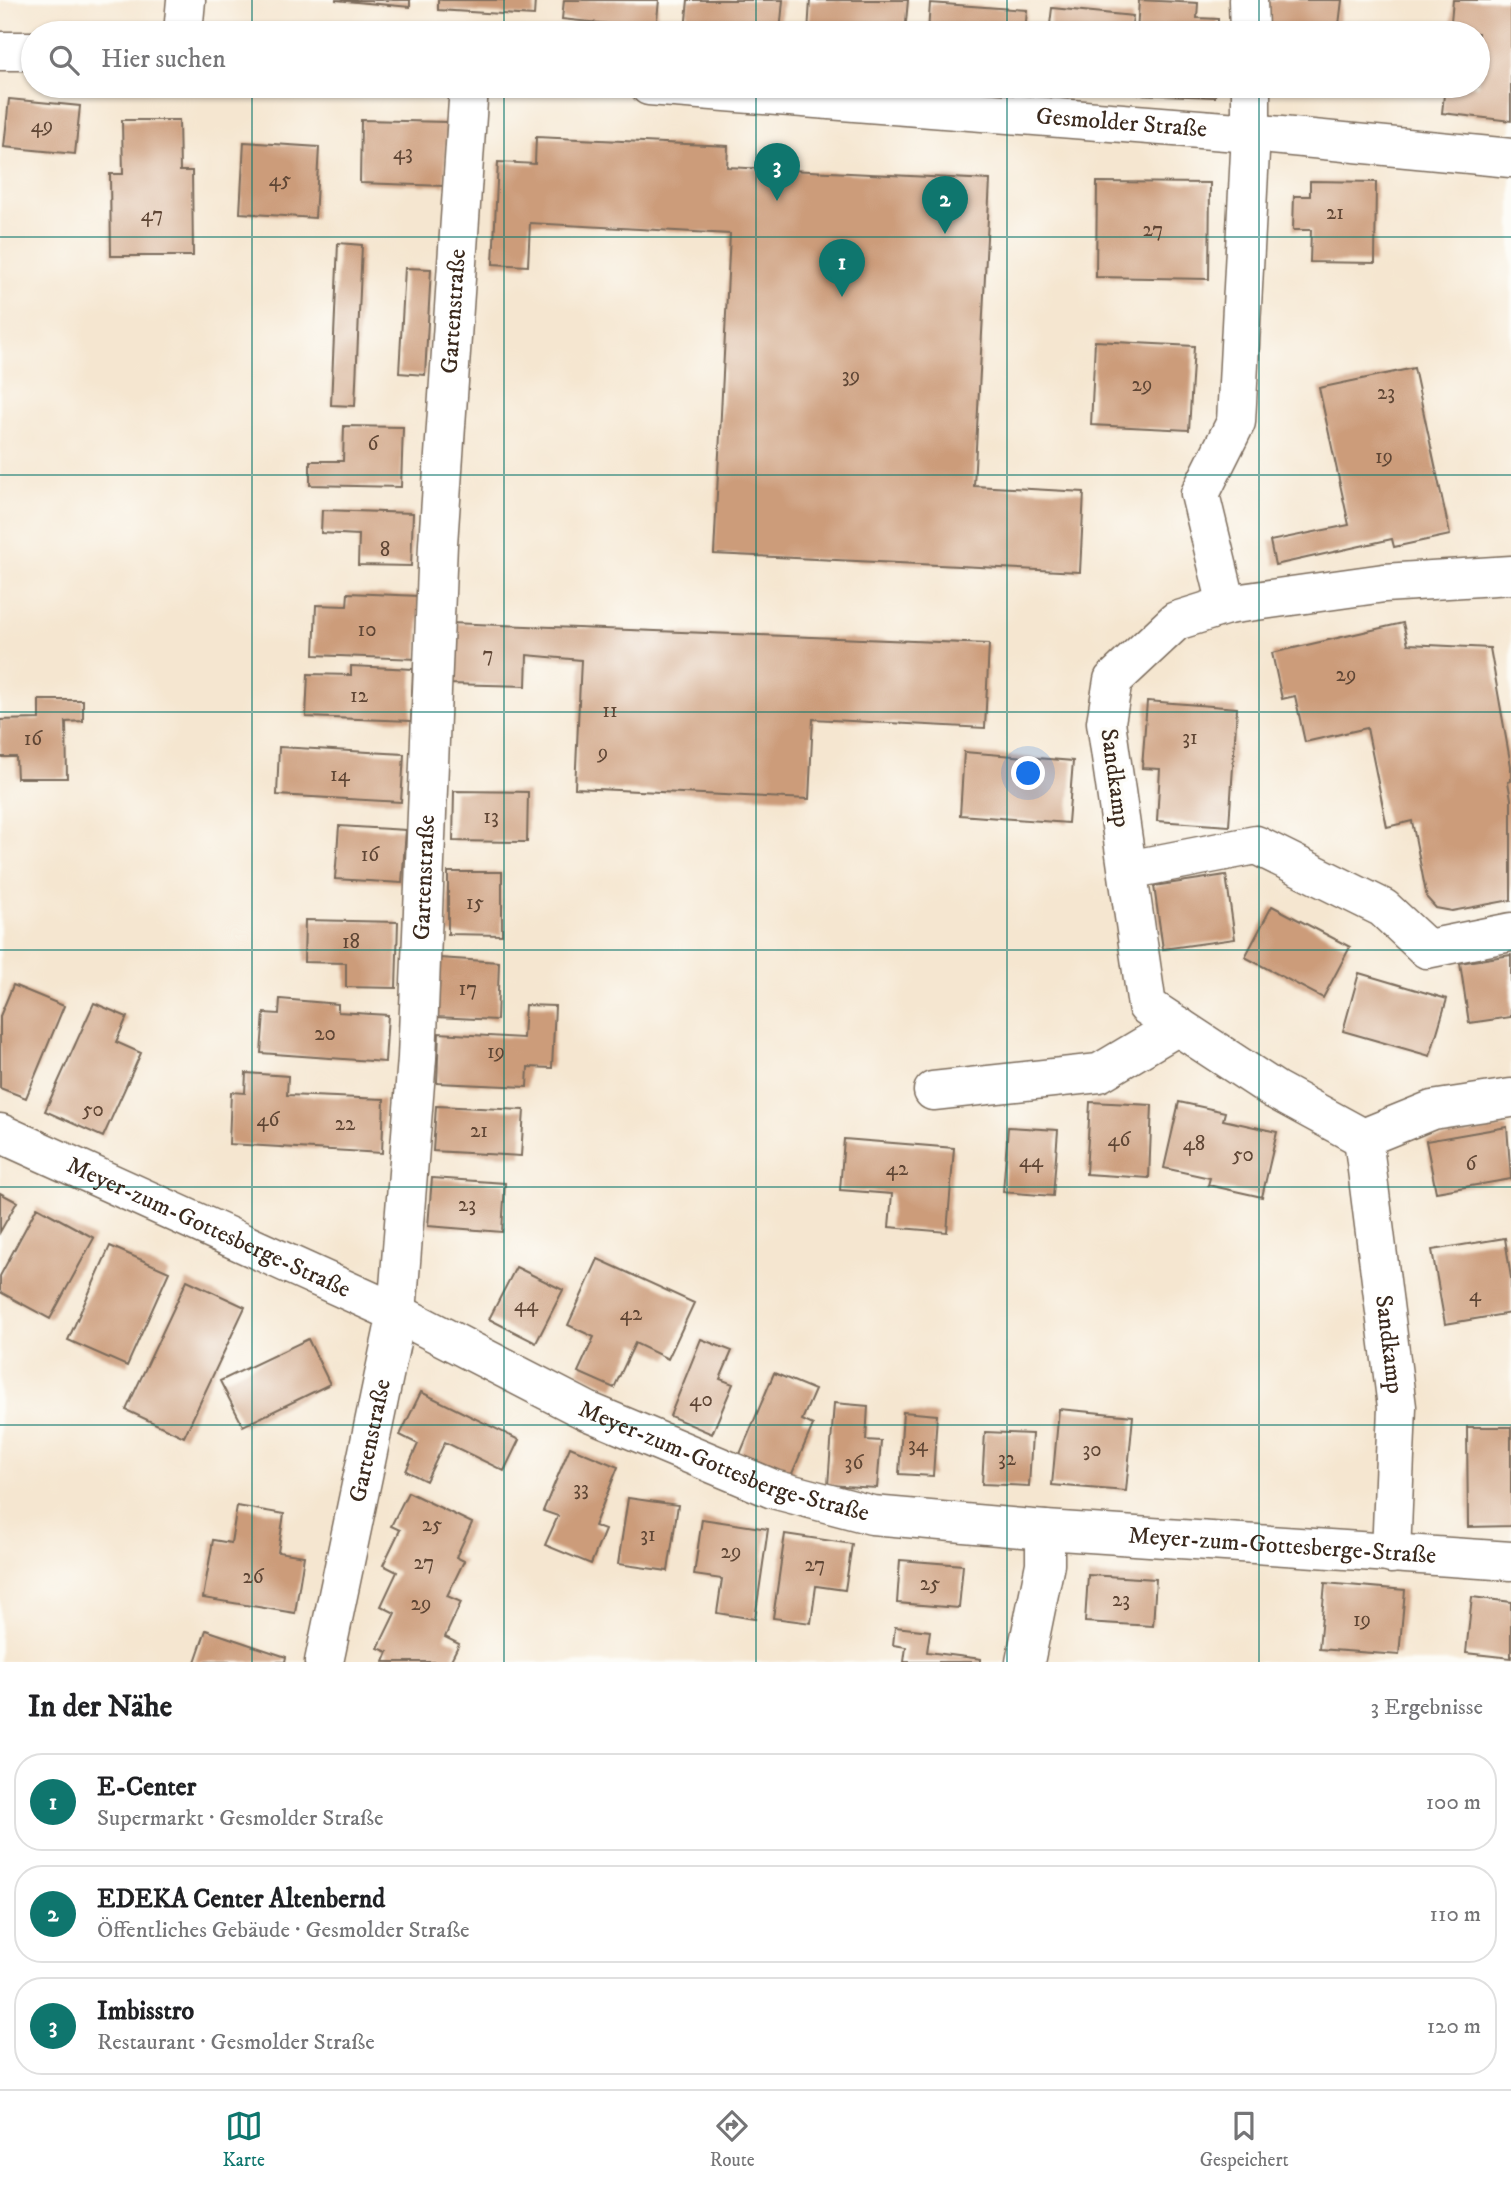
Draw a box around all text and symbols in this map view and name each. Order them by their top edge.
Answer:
search box [21,21,1490,98]
icon: search [45,41,83,79]
text: Hier suchen [101,43,226,76]
street label: Gesmolder Straße [1035,101,1208,145]
house number: 49 [31,113,53,139]
house number: 43 [393,140,413,166]
pin: 3 [754,143,800,201]
house number: 45 [269,167,291,193]
pin: 2 [922,176,968,234]
house number: 21 [1326,200,1344,226]
house number: 47 [141,202,163,228]
house number: 27 [1143,217,1163,243]
pin: 1 [819,239,865,297]
street label: Gartenstraße [435,248,473,375]
house number: 39 [842,363,860,389]
house number: 29 [1132,372,1152,398]
house number: 23 [1377,380,1395,406]
house number: 6 [368,431,380,457]
house number: 19 [1375,444,1393,470]
house number: 8 [380,537,390,563]
house number: 10 [358,617,376,643]
house number: 7 [482,642,494,668]
house number: 29 [1336,662,1356,688]
house number: 12 [350,683,369,709]
house number: 11 [602,698,618,724]
house number: 31 [1182,725,1198,751]
house number: 16 [24,726,43,752]
street label: Sandkamp [1093,727,1137,829]
house number: 9 [597,740,608,766]
your location [1011,756,1045,790]
house number: 14 [330,762,351,788]
house number: 13 [483,804,499,830]
street label: Gartenstraße [407,814,442,941]
house number: 16 [361,842,380,868]
house number: 15 [466,890,484,916]
house number: 18 [342,929,360,955]
house number: 17 [459,976,477,1002]
house number: 20 [314,1021,336,1047]
house number: 19 [487,1039,505,1065]
house number: 50 [82,1097,104,1123]
house number: 46 [256,1107,281,1133]
house number: 22 [335,1111,356,1137]
house number: 21 [470,1118,488,1144]
house number: 46 [1107,1127,1132,1153]
house number: 48 [1183,1131,1205,1157]
house number: 50 [1232,1142,1254,1168]
house number: 44 [1019,1148,1044,1174]
street label: Meyer-zum-Gottesberge-Straße [62,1150,355,1305]
house number: 6 [1466,1151,1478,1177]
house number: 42 [886,1156,909,1182]
house number: 23 [458,1192,476,1218]
house number: 4 [1469,1282,1482,1308]
house number: 44 [514,1292,539,1318]
street label: Sandkamp [1368,1293,1410,1396]
house number: 42 [620,1301,643,1327]
street label: Gartenstraße [343,1376,398,1505]
house number: 40 [689,1387,713,1413]
street label: Meyer-zum-Gottesberge-Straße [574,1394,873,1529]
house number: 34 [908,1432,929,1458]
house number: 30 [1082,1437,1102,1463]
house number: 32 [998,1446,1017,1472]
house number: 36 [845,1450,864,1476]
house number: 33 [573,1476,589,1502]
house number: 25 [422,1512,442,1538]
street label: Meyer-zum-Gottesberge-Straße [1127,1521,1437,1571]
house number: 31 [640,1522,656,1548]
house number: 29 [721,1539,741,1565]
house number: 27 [414,1550,434,1576]
house number: 27 [805,1552,825,1578]
house number: 26 [242,1564,265,1590]
house number: 25 [920,1571,940,1597]
house number: 23 [1112,1587,1130,1613]
house number: 29 [411,1591,431,1617]
house number: 19 [1353,1607,1371,1633]
text: In der Nähe [28,1689,172,1726]
text: 3 Ergebnisse [1370,1693,1483,1722]
text: E-Center [97,1771,196,1804]
text: 1 [49,1788,57,1817]
text: 100 m [1426,1788,1481,1817]
text: Supermarkt · Gesmolder Straße [97,1804,384,1833]
text: EDEKA Center Altenbernd [97,1883,385,1916]
text: 2 [47,1900,59,1929]
text: 110 m [1430,1900,1481,1929]
text: Öffentliches Gebäude · Gesmolder Straße [97,1916,470,1945]
text: Imbisstro [97,1995,194,2028]
text: 3 [49,2012,57,2041]
text: 120 m [1427,2012,1481,2041]
text: Restaurant · Gesmolder Straße [97,2028,375,2057]
tab: Karte [222,2107,265,2172]
tab: Route [710,2107,755,2172]
tab: Gespeichert [1200,2107,1289,2172]

